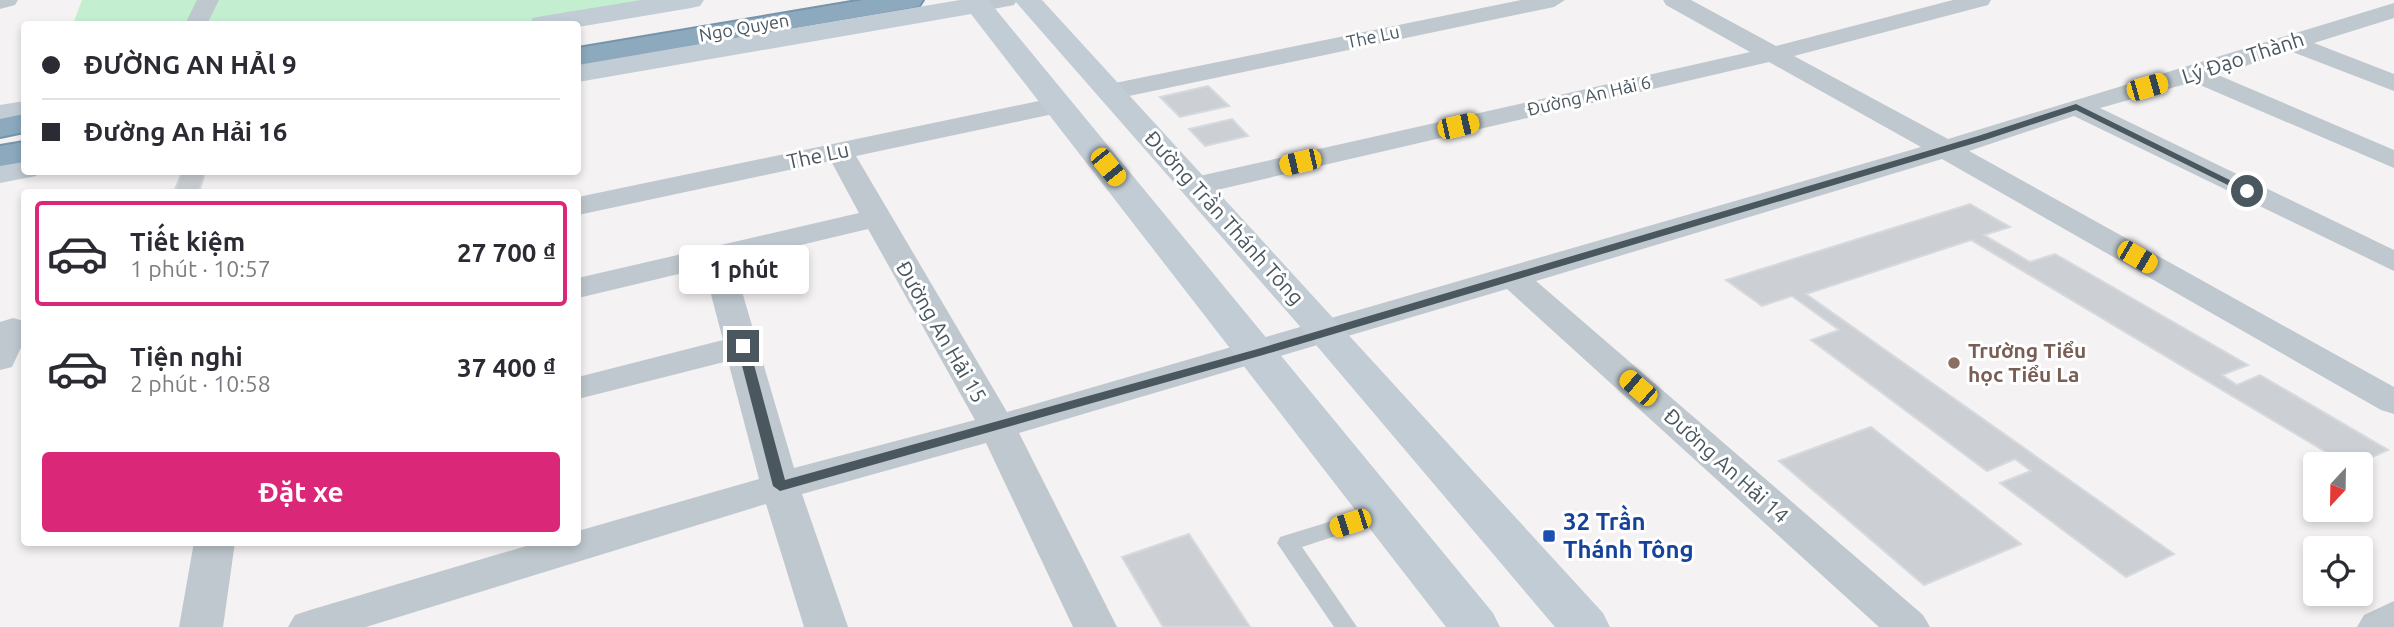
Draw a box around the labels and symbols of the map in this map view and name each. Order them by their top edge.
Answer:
street label: Ngo Quyen [697,9,791,46]
street label: The Lu [1344,21,1401,51]
street label: Lý Đạo Thành [2179,26,2307,88]
street label: Đường An Hải 6 [1525,71,1653,119]
car [2124,71,2171,103]
car [1436,111,1481,141]
street label: Đường Trần Thánh Tông [1140,124,1311,309]
street label: The Lu [785,137,851,173]
car [1087,144,1130,190]
car [1278,147,1323,177]
route start [2231,175,2263,207]
car [2114,237,2161,277]
callout: 1 phút [678,244,808,294]
street label: Đường An Hải 15 [892,257,992,406]
route end [727,330,759,362]
place label: Trường Tiểu học Tiểu La [1968,338,2086,386]
marker: Trường Tiểu học Tiểu La [1946,355,1962,371]
car [1616,366,1661,410]
street label: Đường An Hải 14 [1660,403,1794,527]
north arrow [2303,452,2373,522]
place label: 32 Trần Thánh Tông [1563,504,1694,563]
car [1327,507,1374,539]
marker: 32 Trần Thánh Tông [1541,528,1557,544]

